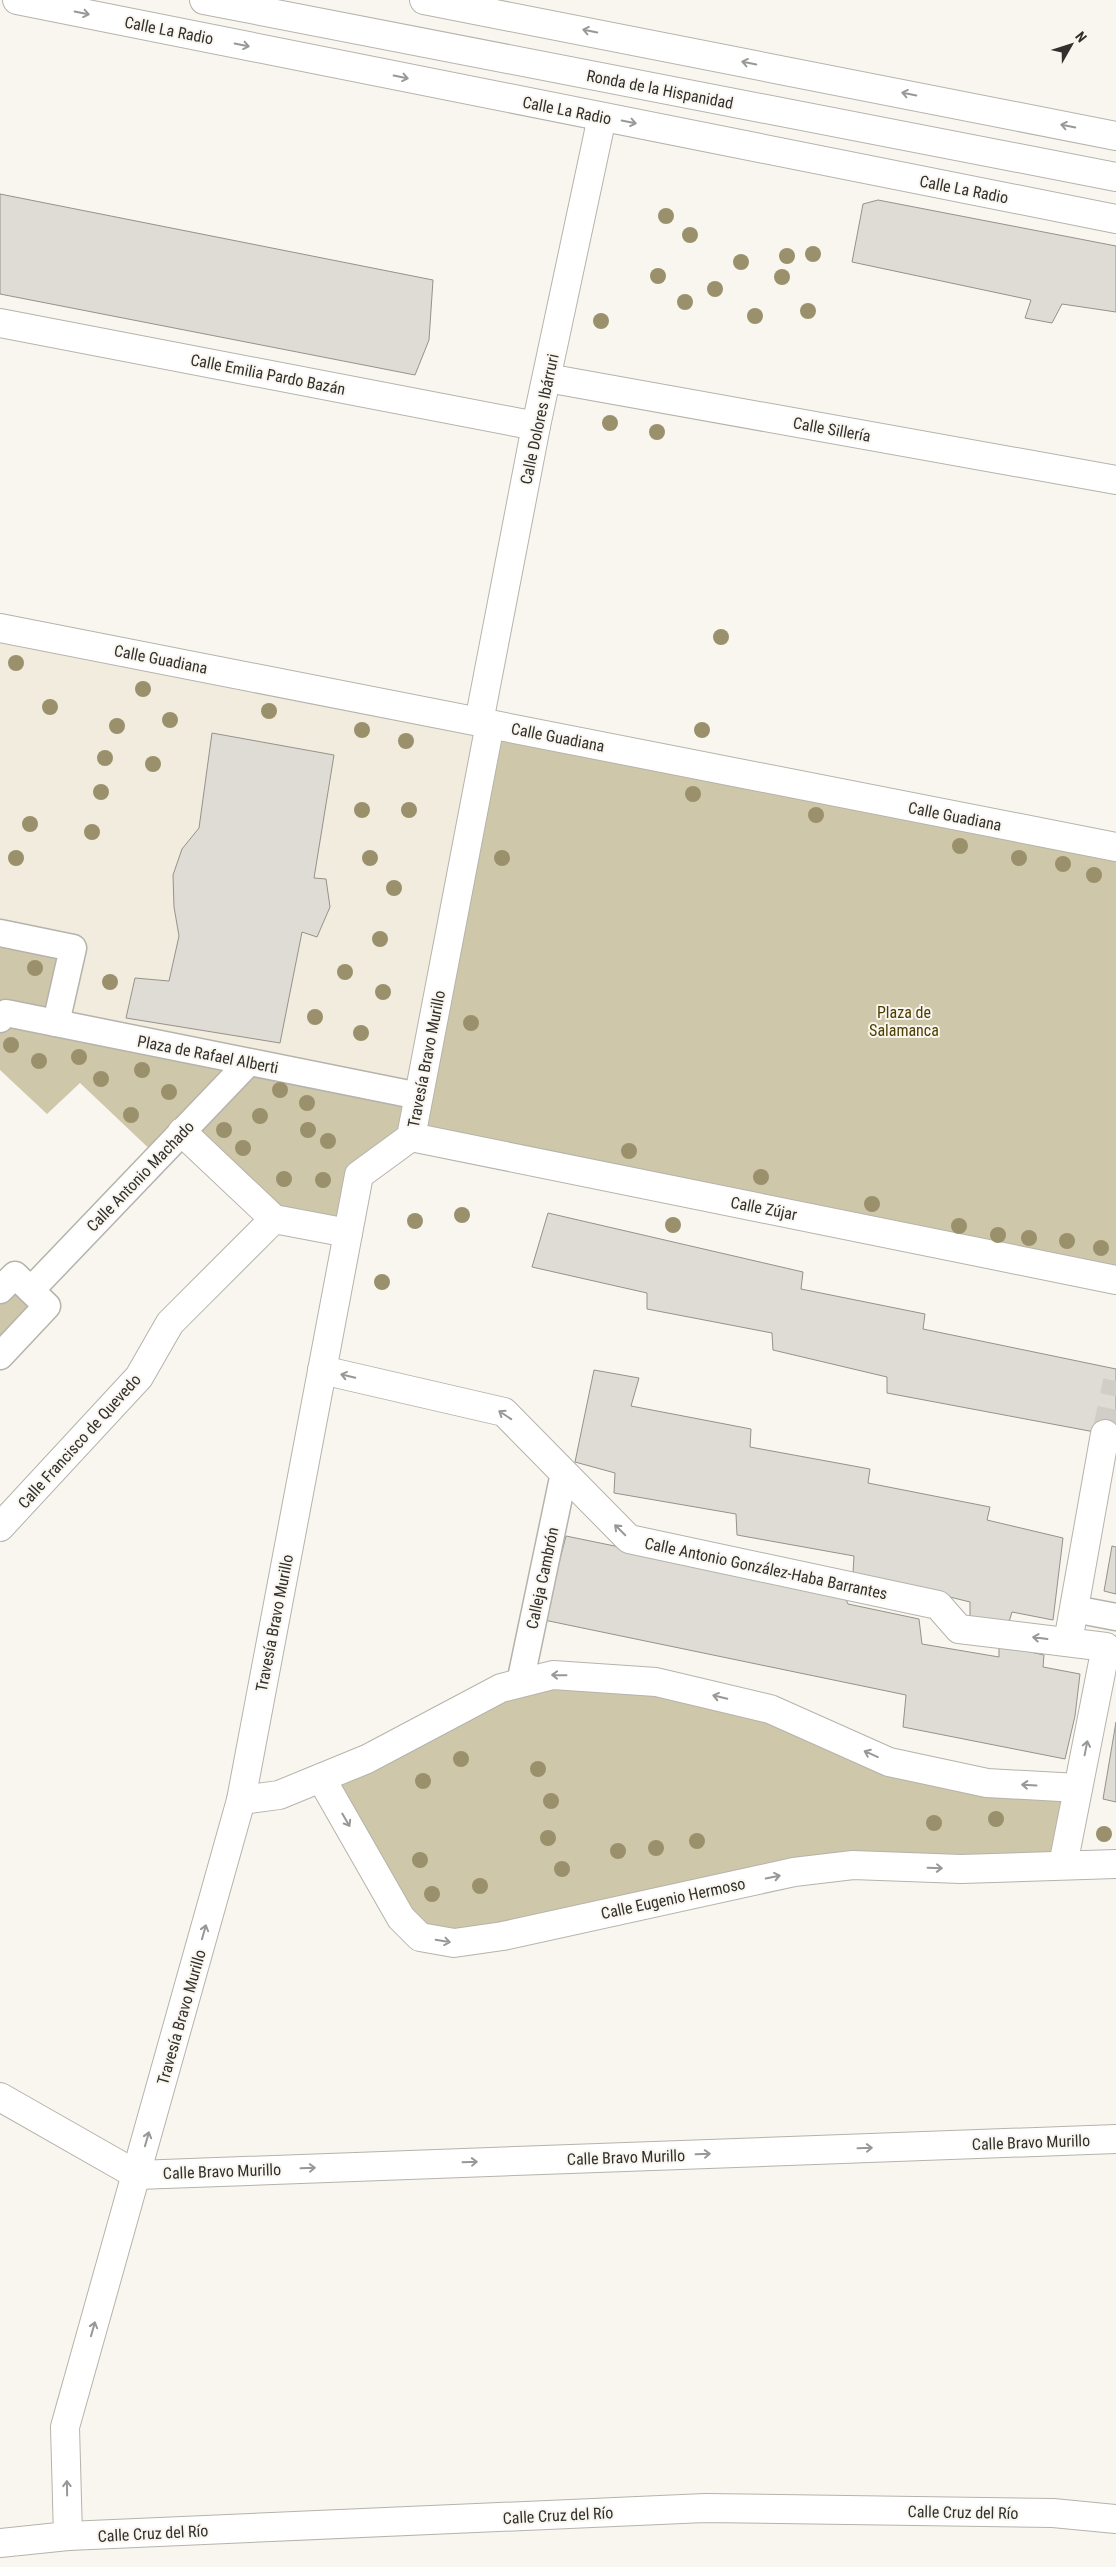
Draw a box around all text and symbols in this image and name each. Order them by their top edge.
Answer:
one-way arrow [74,9,90,18]
street label: Calle La Radio [123,13,215,48]
north arrow [1046,20,1096,70]
one-way arrow [582,26,598,35]
text: N [1072,28,1090,45]
one-way arrow [233,41,249,50]
one-way arrow [742,57,758,67]
street label: Ronda de la Hispanidad [585,66,735,113]
one-way arrow [393,72,409,82]
one-way arrow [901,89,917,99]
street label: Calle La Radio [521,93,613,128]
one-way arrow [621,118,637,128]
one-way arrow [1061,121,1077,130]
street label: Calle La Radio [918,172,1010,207]
street label: Calle Emilia Pardo Bazán [189,350,347,399]
street label: Calle Dolores Ibárruri [516,352,563,486]
street label: Calle Sillería [792,413,872,446]
street label: Calle Guadiana [113,641,209,678]
street label: Calle Guadiana [510,719,606,756]
street label: Calle Guadiana [907,798,1003,835]
street label: Travesía Bravo Murillo [404,989,449,1129]
park label: Plaza de Salamanca [869,1003,939,1040]
street label: Plaza de Rafael Alberti [136,1031,280,1077]
street label: Calle Antonio Machado [83,1117,198,1236]
street label: Calle Zújar [729,1193,799,1224]
street label: Calle Francisco de Quevedo [14,1370,145,1512]
one-way arrow [341,1371,357,1380]
one-way arrow [498,1410,512,1421]
one-way arrow [614,1523,626,1536]
street label: Calleja Cambrón [522,1525,563,1631]
street label: Calle Antonio González-Haba Barrantes [643,1533,889,1604]
street label: Travesía Bravo Murillo [252,1553,297,1693]
one-way arrow [1032,1633,1048,1643]
one-way arrow [551,1671,567,1680]
one-way arrow [712,1692,728,1701]
one-way arrow [1082,1741,1091,1757]
one-way arrow [864,1749,879,1759]
one-way arrow [1022,1781,1038,1790]
one-way arrow [341,1812,351,1827]
one-way arrow [926,1863,942,1873]
one-way arrow [765,1871,781,1881]
street label: Calle Eugenio Hermoso [599,1874,747,1923]
one-way arrow [200,1924,209,1940]
one-way arrow [434,1937,450,1947]
street label: Travesía Bravo Murillo [153,1947,210,2087]
one-way arrow [142,2131,152,2147]
street label: Calle Bravo Murillo [972,2131,1090,2154]
one-way arrow [856,2143,873,2153]
street label: Calle Bravo Murillo [567,2146,685,2169]
one-way arrow [694,2149,710,2159]
one-way arrow [462,2158,478,2167]
street label: Calle Bravo Murillo [163,2160,281,2183]
one-way arrow [300,2164,316,2173]
one-way arrow [89,2321,99,2337]
one-way arrow [62,2480,72,2496]
street label: Calle Cruz del Río [907,2502,1019,2523]
street label: Calle Cruz del Río [502,2503,614,2528]
street label: Calle Cruz del Río [97,2521,209,2546]

